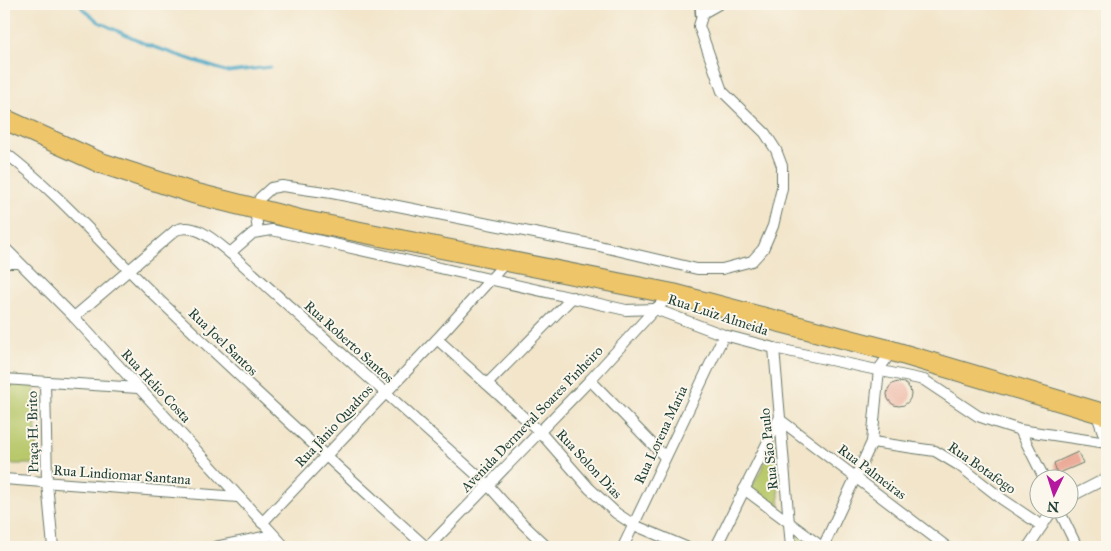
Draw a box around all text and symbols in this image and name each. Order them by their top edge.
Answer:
street label: Rua Luiz Almeida [666,291,771,339]
street label: Rua Roberto Santos [301,297,397,387]
street label: Rua Joel Santos [184,305,261,380]
street label: Avenida Dermeval Soares Pinheiro [457,342,607,496]
street label: Rua Helio Costa [118,346,194,426]
street label: Rua Jânio Quadros [291,381,377,471]
street label: Rua Lorena Maria [631,383,691,487]
street label: Praça H. Brito [24,391,42,473]
street label: Rua São Paulo [756,407,782,491]
street label: Rua Solon Dias [553,426,625,502]
street label: Rua Botafogo [945,438,1019,498]
street label: Rua Palmeiras [834,441,910,503]
street label: Rua Lindiomar Santana [53,462,191,488]
north arrow [1028,468,1078,518]
text: N [1046,498,1060,515]

